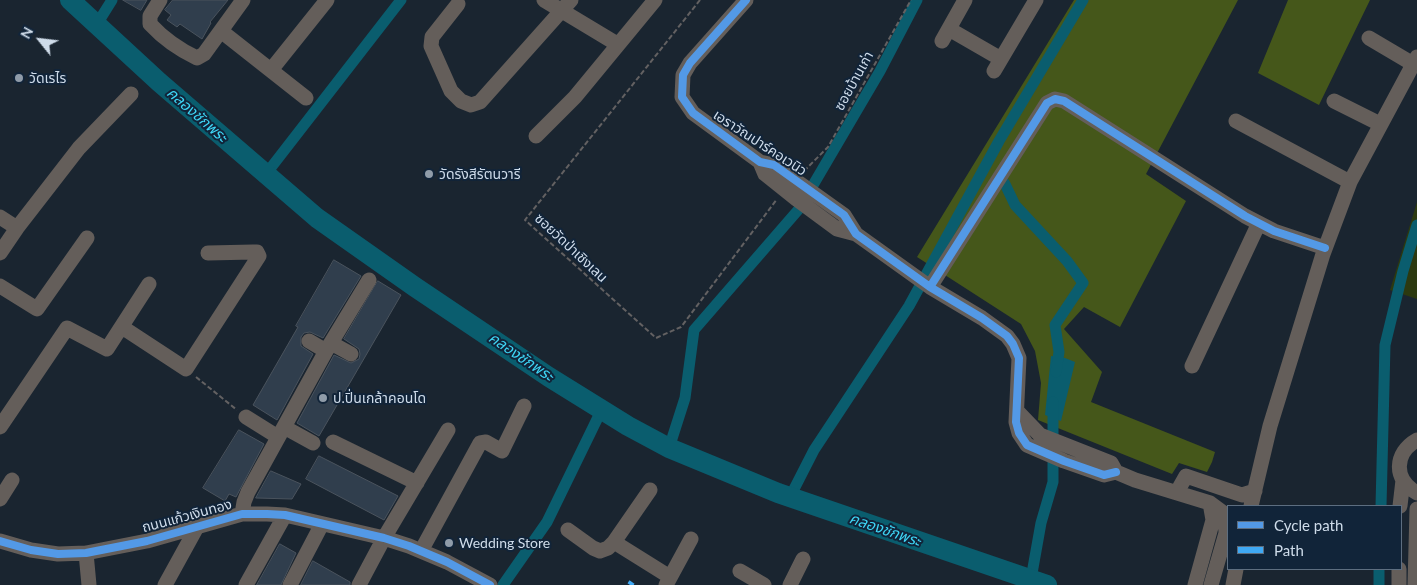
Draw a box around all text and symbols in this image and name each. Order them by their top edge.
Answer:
north arrow [15,15,65,65]
text: N [16,24,36,41]
street label: ซอยบ้านเก่า [831,48,877,114]
place label: วัดเรไร [29,70,66,86]
marker: วัดเรไร [13,72,25,84]
water label: คลองชักพระ [163,84,231,146]
street label: เอราวัณปาร์คอเวนิว [710,107,810,179]
place label: วัดรังสีรัตนวารี [439,166,521,182]
marker: วัดรังสีรัตนวารี [423,168,435,180]
street label: ซอยวัดป่าเชิงเลน [531,210,611,286]
water label: คลองชักพระ [485,329,557,385]
place label: ป.ปิ่นเกล้าคอนโด [333,390,426,406]
marker: ป.ปิ่นเกล้าคอนโด [317,392,329,404]
street label: ถนนแก้วเงินทอง [140,496,234,536]
legend [1227,505,1402,570]
water label: คลองชักพระ [847,509,923,551]
text: Cycle path [1274,516,1343,534]
place label: Wedding Store [459,535,550,551]
marker: Wedding Store [443,537,455,549]
text: Path [1274,541,1304,559]

